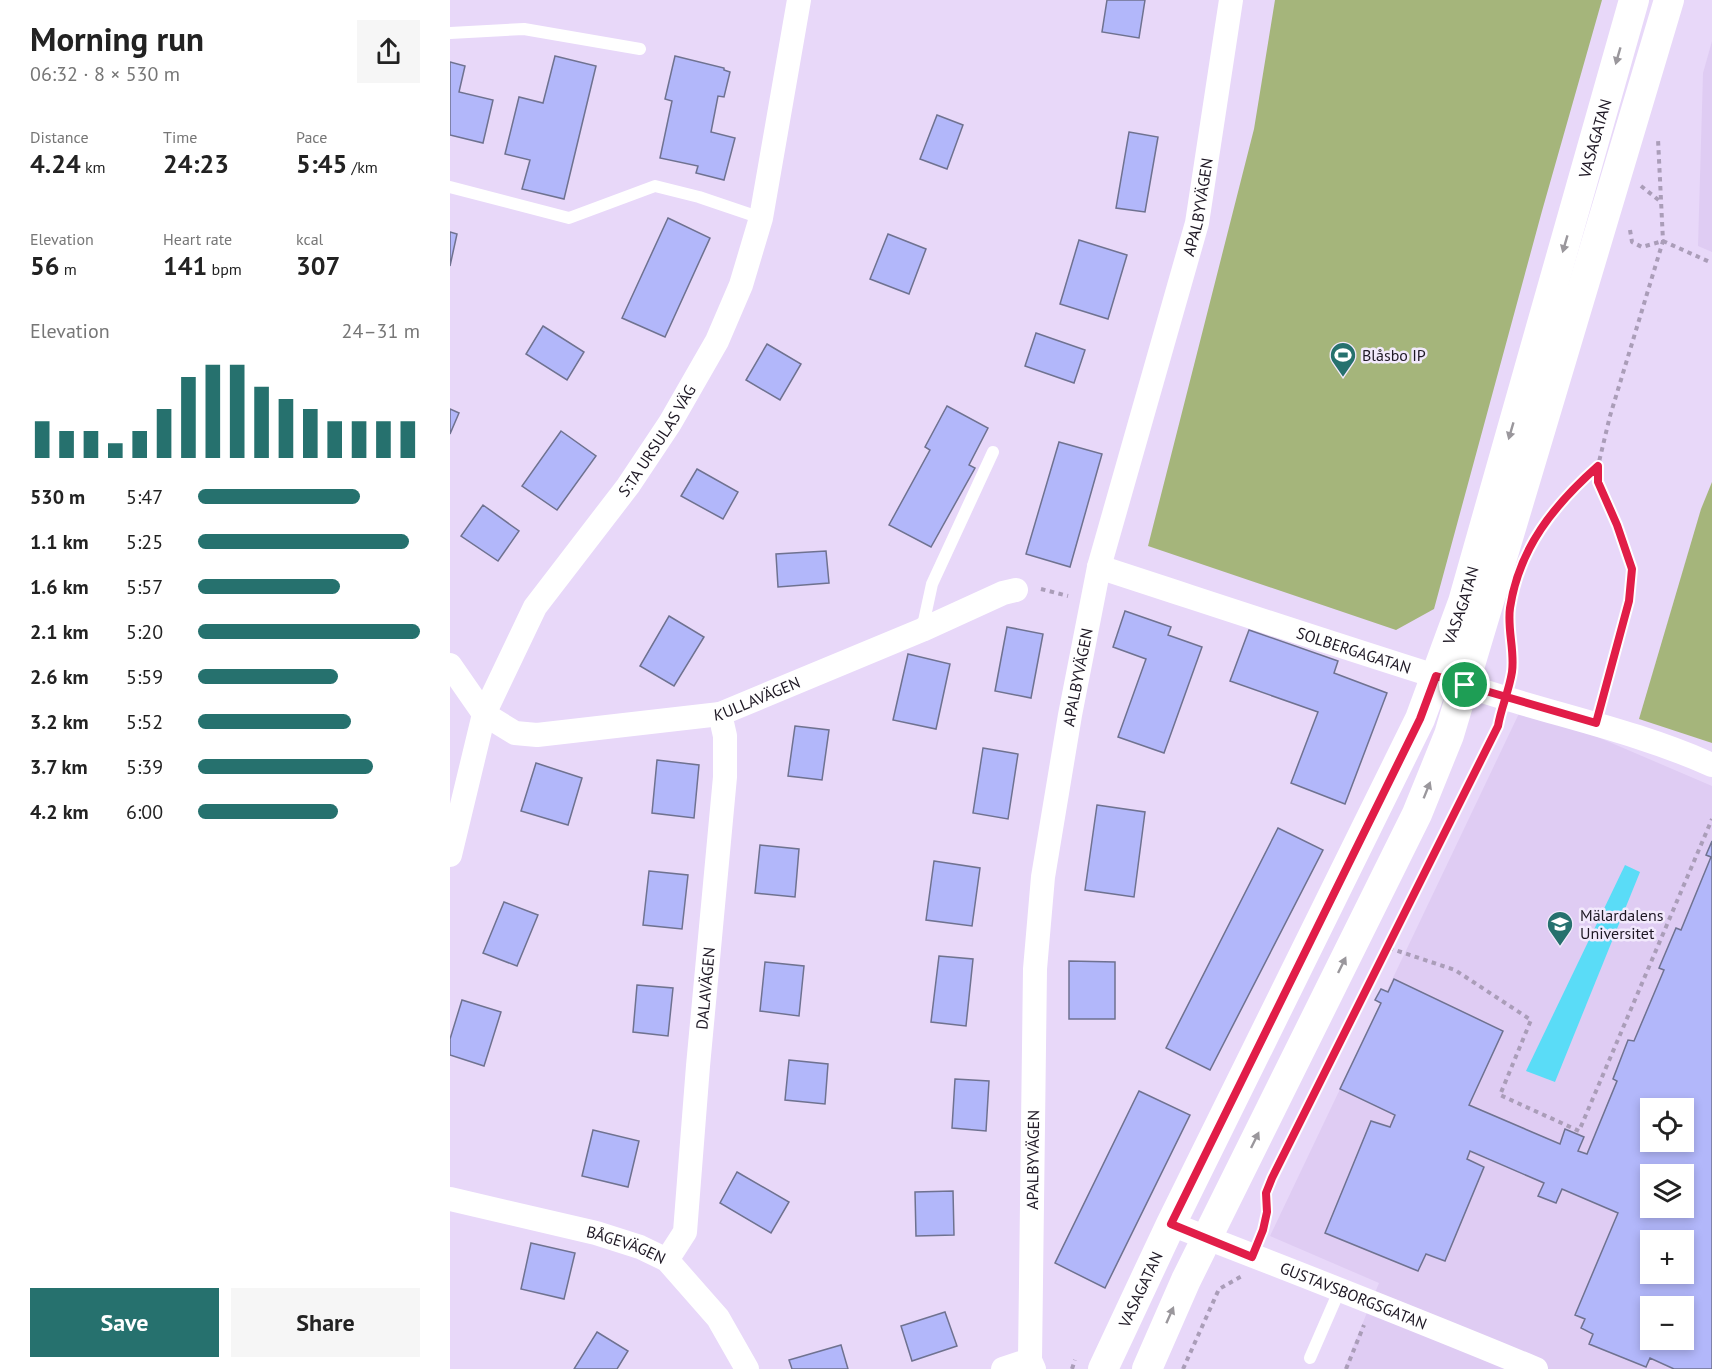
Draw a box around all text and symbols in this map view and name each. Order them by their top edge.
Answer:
text: Morning run [30,17,204,60]
button: share [357,20,420,83]
one-way arrow [1613,47,1622,65]
text: 06:32 · 8 × 530 m [30,61,180,87]
street label: VASAGATAN [1574,96,1615,181]
text: Distance [30,127,89,147]
text: Time [163,127,197,147]
text: Pace [296,127,327,147]
text: 4.24 [30,147,81,180]
text: 24:23 [163,147,229,180]
text: 5:45 [296,147,347,180]
street label: APALBYVÄGEN [1178,156,1217,258]
text: km [81,157,106,177]
text: /km [347,157,378,177]
text: Elevation [30,229,94,249]
text: Heart rate [163,229,232,249]
text: kcal [296,229,323,249]
one-way arrow [1560,235,1569,253]
text: 56 [30,249,59,282]
text: 141 [163,249,207,282]
text: 307 [296,249,340,282]
text: m [59,259,77,279]
text: bpm [207,259,242,279]
text: Elevation [30,318,110,344]
text: 24–31 m [342,318,420,344]
sports icon: Blåsbo IP [1328,340,1358,378]
place label: Blåsbo IP [1362,345,1426,365]
street label: S:TA URSULAS VÄG [614,381,700,501]
one-way arrow [1506,422,1515,440]
text: 530 m [30,484,85,510]
text: 5:47 [126,484,163,510]
text: 1.1 km [30,529,89,555]
text: 5:25 [126,529,163,555]
street label: VASAGATAN [1438,564,1483,648]
text: 1.6 km [30,574,89,600]
text: 5:57 [126,574,163,600]
text: 2.1 km [30,619,89,645]
text: 5:20 [126,619,163,645]
street label: SOLBERGAGATAN [1294,622,1414,678]
street label: APALBYVÄGEN [1058,626,1097,728]
pin [1439,659,1490,710]
text: 2.6 km [30,664,89,690]
text: 5:59 [126,664,163,690]
icon: arrive [1448,668,1481,701]
street label: KULLAVÄGEN [713,672,803,725]
text: 3.2 km [30,709,89,735]
text: 5:52 [126,709,163,735]
text: 3.7 km [30,754,88,780]
text: 5:39 [126,754,163,780]
one-way arrow [1423,781,1432,799]
text: 4.2 km [30,799,89,825]
text: 6:00 [126,799,163,825]
place label: Mälardalens Universitet [1580,905,1664,943]
school or university icon: Mälardalens Universitet [1545,909,1575,947]
street label: DALAVÄGEN [691,946,719,1030]
one-way arrow [1337,957,1346,974]
map controls [1640,1098,1694,1350]
button: locate [1640,1098,1694,1152]
street label: APALBYVÄGEN [1022,1110,1043,1210]
one-way arrow [1250,1131,1259,1148]
button: layers [1640,1164,1694,1218]
street label: BÅGEVÄGEN [584,1221,669,1268]
button: + [1640,1230,1694,1284]
street label: VASAGATAN [1114,1248,1167,1331]
street label: GUSTAVSBORGSGATAN [1277,1257,1430,1334]
button: Save [30,1288,219,1357]
button: Share [231,1288,420,1357]
button: − [1640,1296,1694,1350]
one-way arrow [1165,1306,1175,1324]

